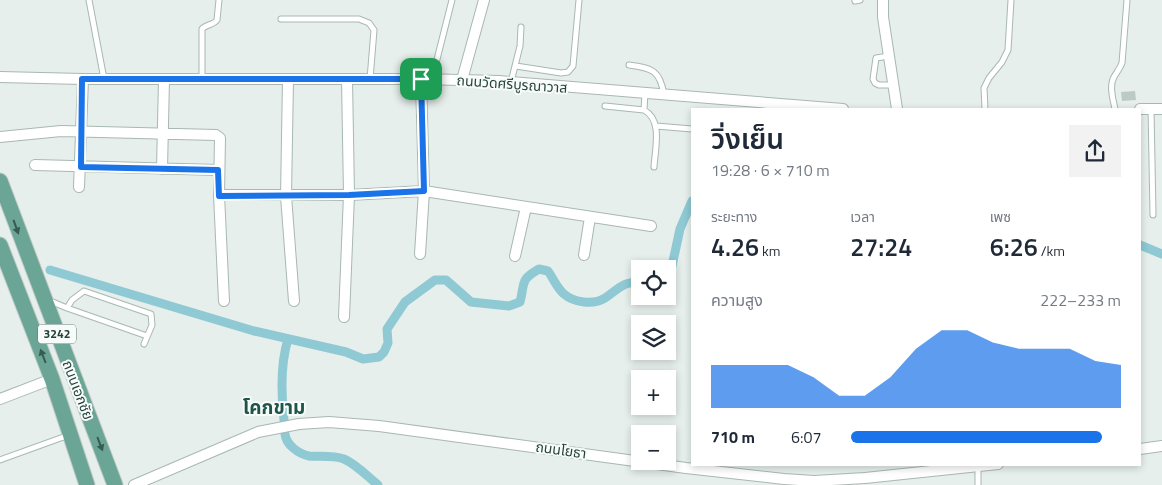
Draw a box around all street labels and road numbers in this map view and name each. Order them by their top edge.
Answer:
street label: ถนนวัดศรีบูรณาวาส [456,69,568,98]
road number: 3242 [38,324,76,344]
street label: ถนนเอกชัย [58,357,99,423]
street label: ถนนโยธา [534,436,588,463]

